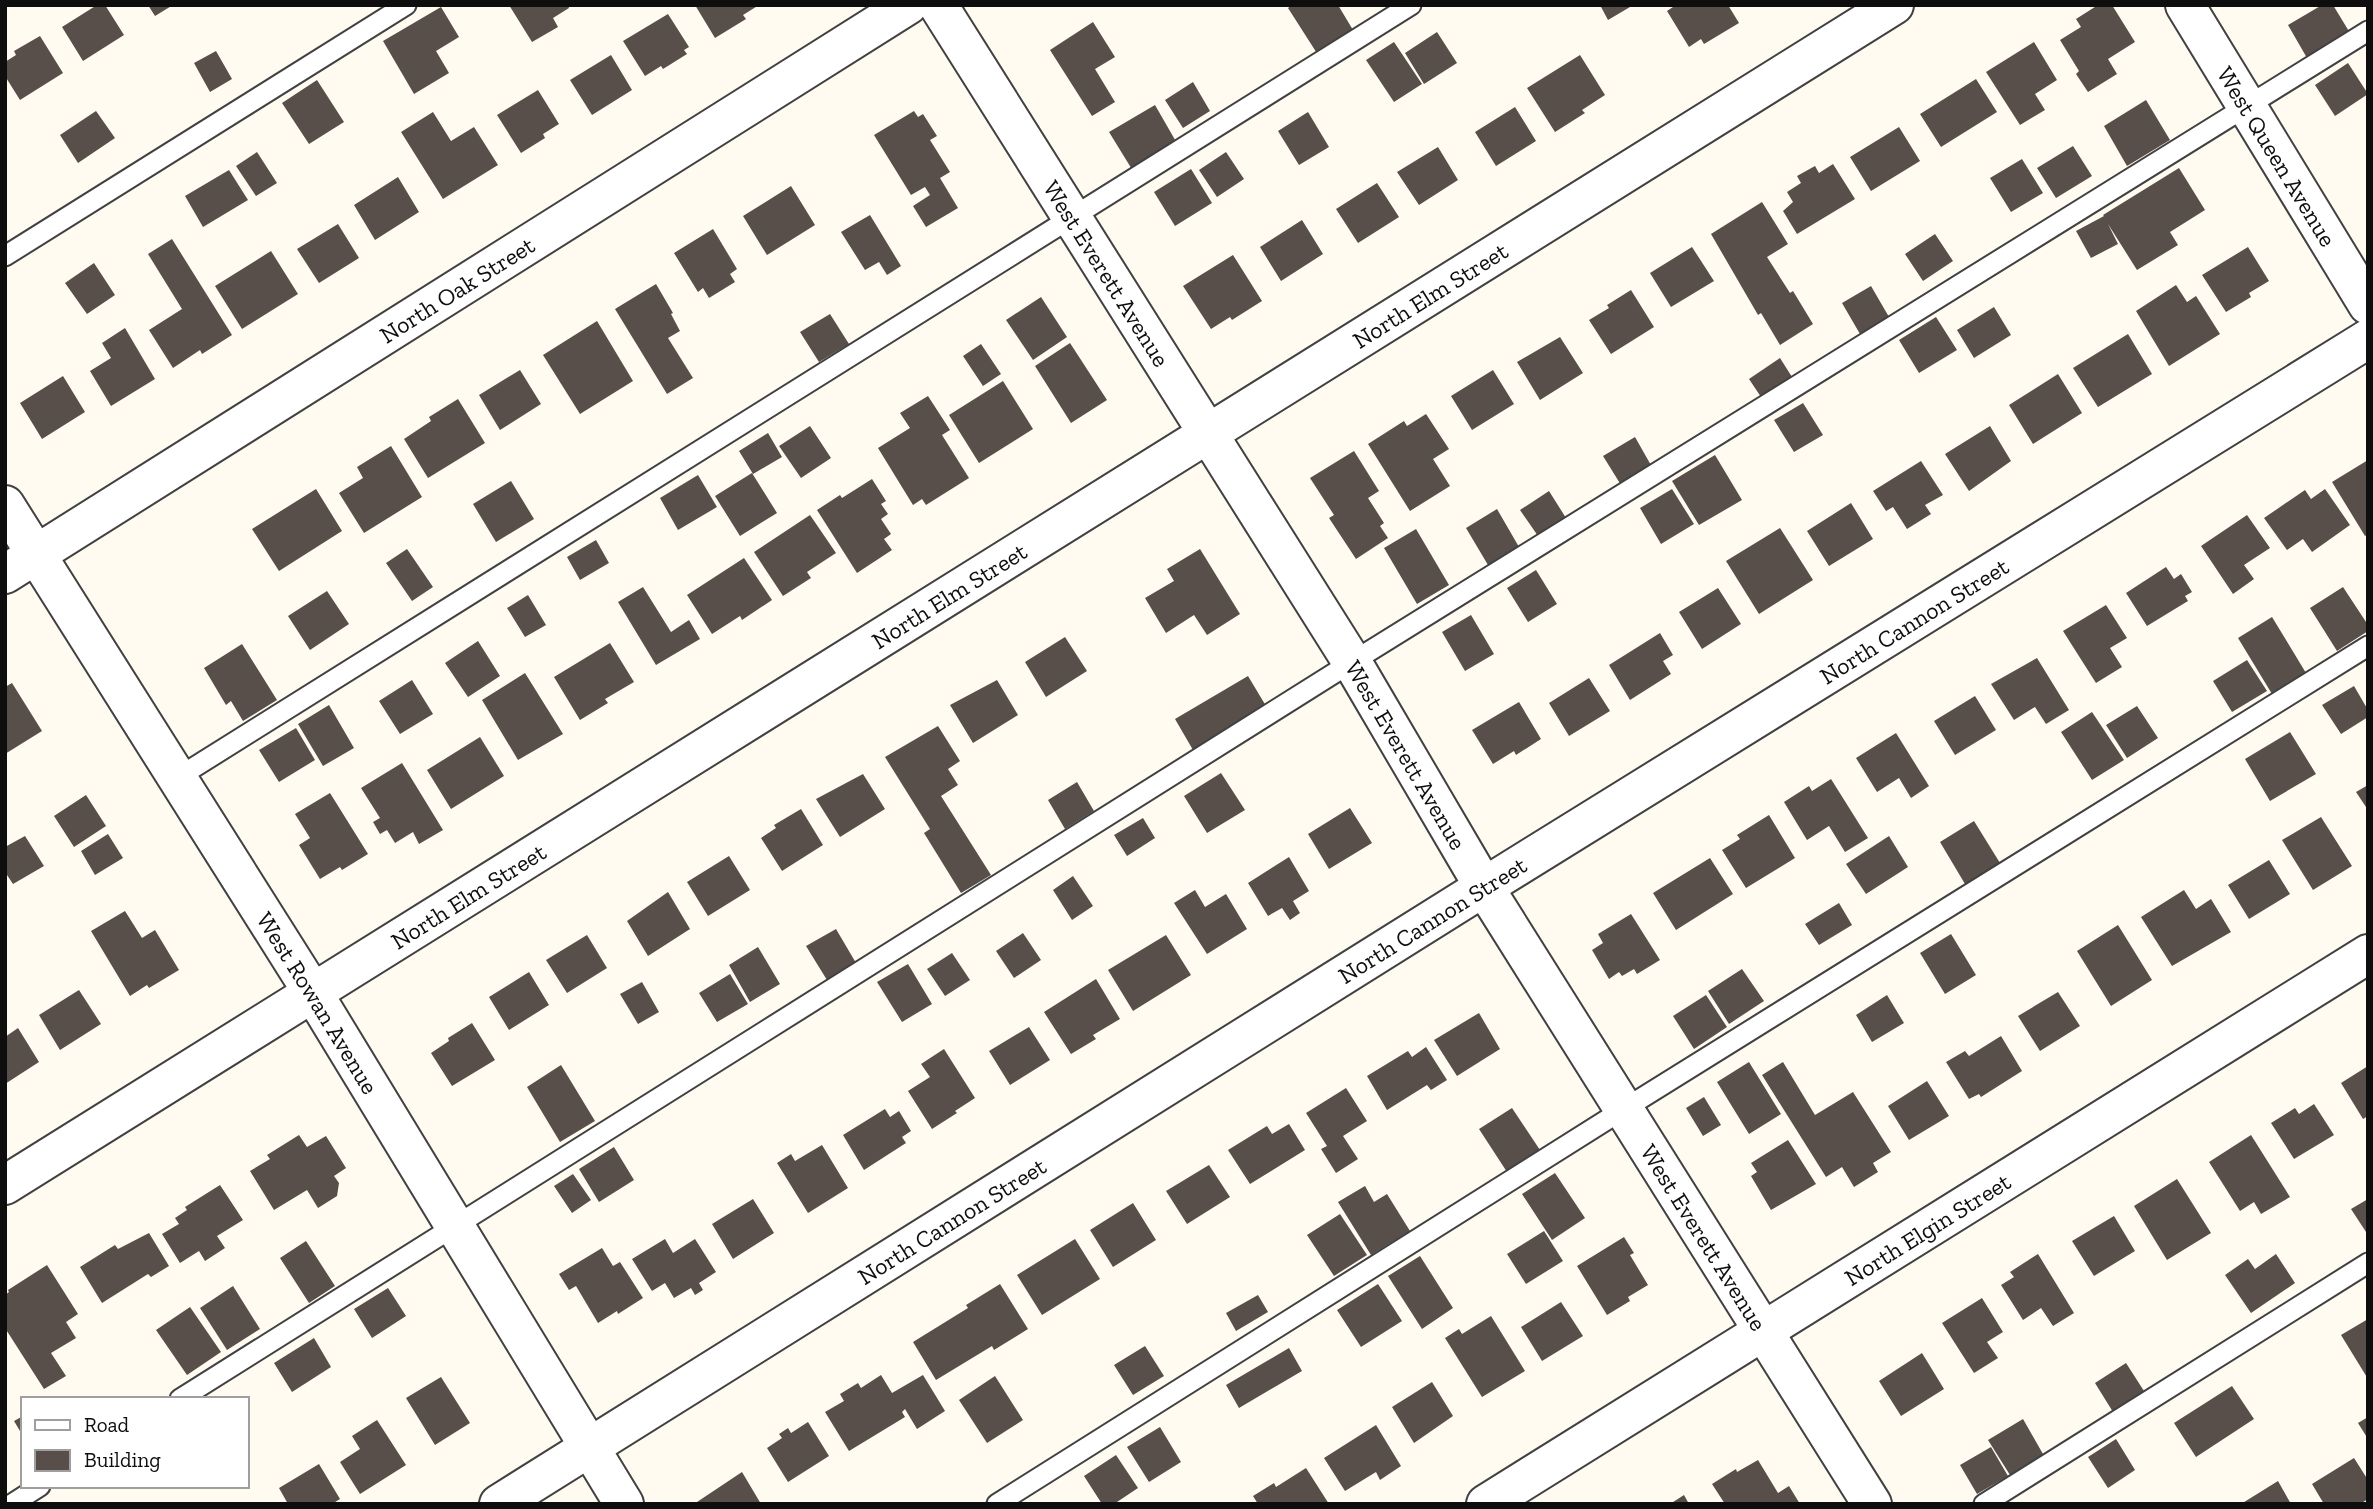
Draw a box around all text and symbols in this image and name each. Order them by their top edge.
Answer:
street label: West Queen Avenue [2211,61,2343,251]
street label: West Everett Avenue [1038,175,1176,372]
street label: North Oak Street [374,230,540,349]
street label: North Elm Street [1347,236,1513,354]
street label: North Elm Street [866,536,1032,655]
street label: North Cannon Street [1814,551,2014,690]
street label: West Everett Avenue [1340,655,1473,855]
street label: North Elm Street [385,836,551,955]
street label: North Cannon Street [1333,850,1532,989]
street label: West Rowan Avenue [251,906,385,1099]
street label: West Everett Avenue [1635,1139,1774,1336]
street label: North Cannon Street [852,1151,1051,1290]
street label: North Elgin Street [1839,1166,2016,1291]
legend [21,1397,248,1488]
text: Road [84,1412,130,1437]
text: Building [84,1447,161,1472]

